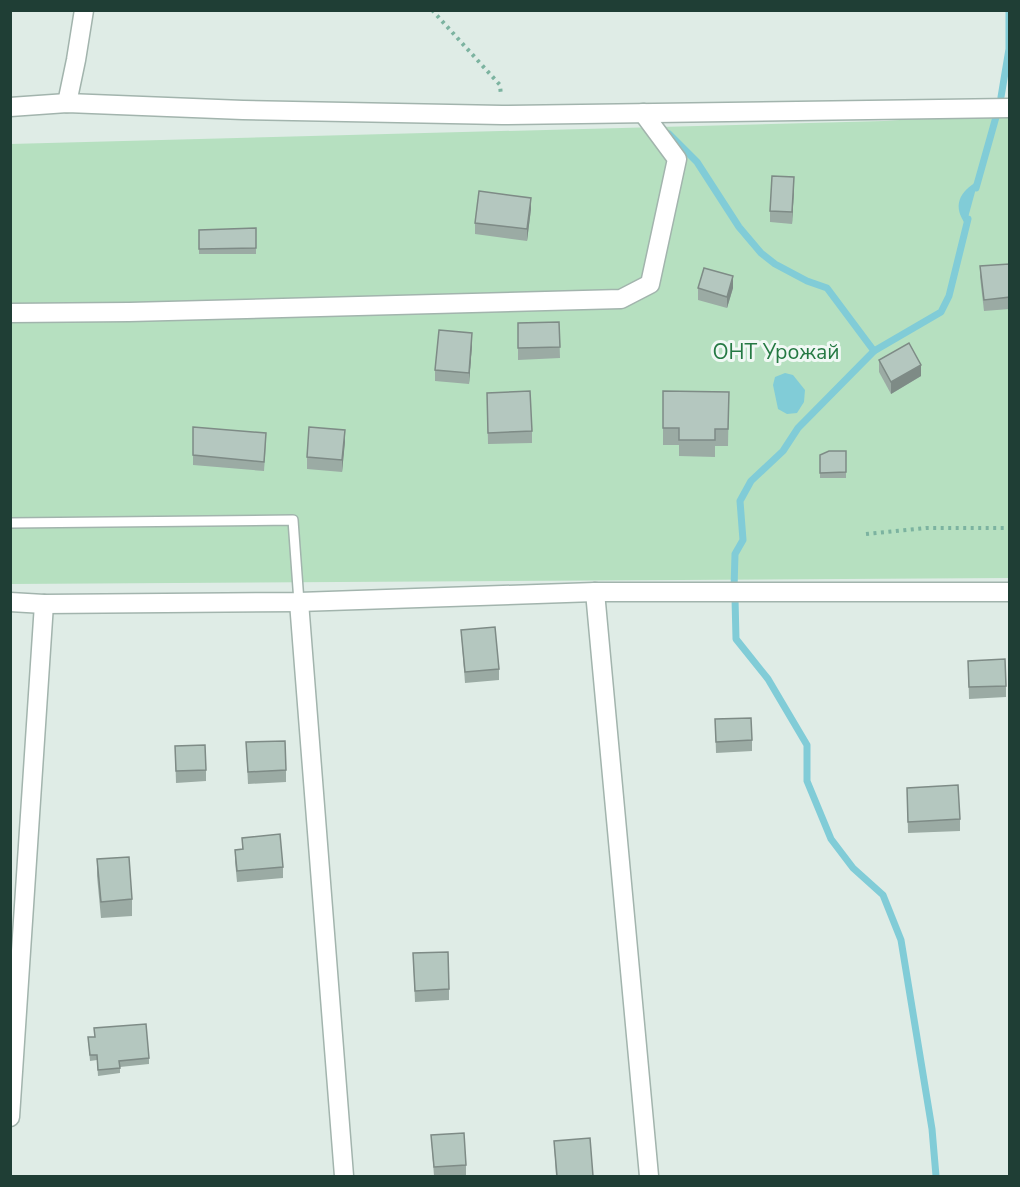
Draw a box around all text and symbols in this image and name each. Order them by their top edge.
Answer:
park label: ОНТ Урожай [713,338,840,366]

